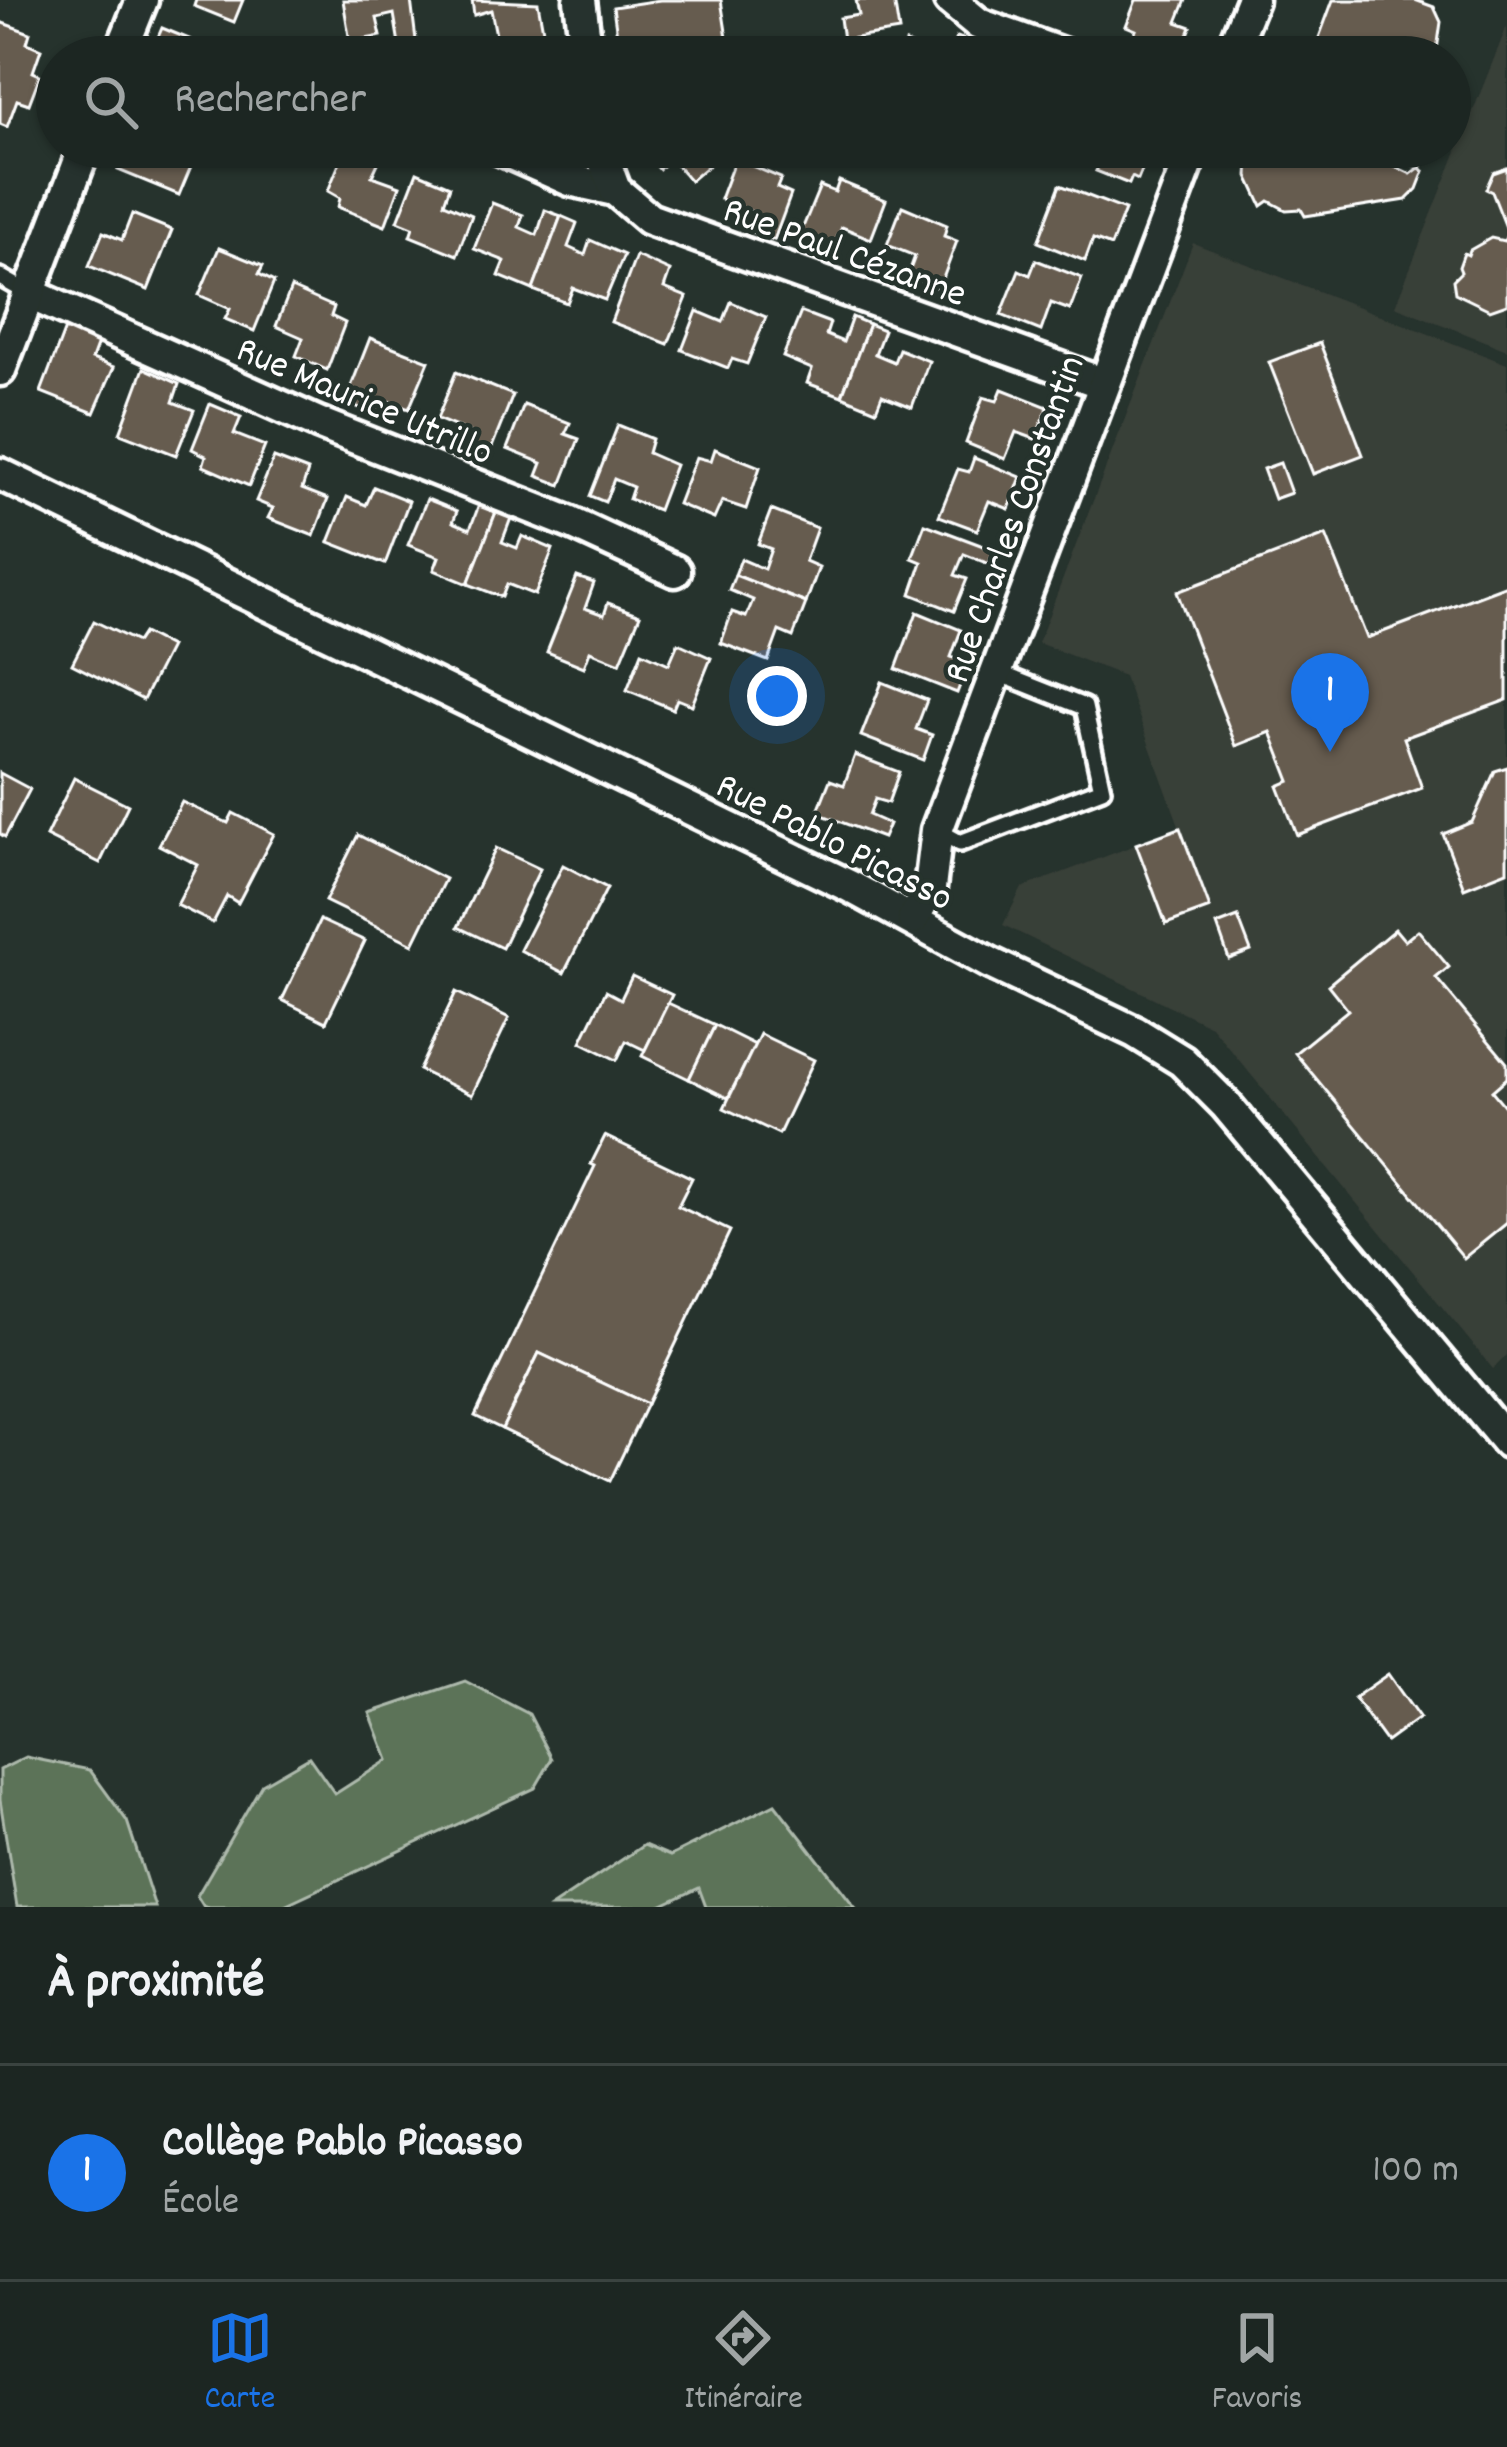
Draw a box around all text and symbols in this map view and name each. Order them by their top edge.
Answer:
search box [36,36,1471,168]
icon: search [78,69,144,135]
text: Rechercher [174,70,366,134]
street label: Rue Paul Cézanne [714,186,973,325]
street label: Rue Maurice Utrillo [227,325,500,483]
street label: Rue Charles Constantin [932,349,1102,692]
pin: 1 [1291,653,1369,752]
your location [747,666,807,726]
street label: Rue Pablo Picasso [705,761,961,928]
text: À proximité [48,1949,265,2021]
text: Collège Pablo Picasso [162,2113,523,2177]
text: 1 [83,2145,91,2200]
text: 100 m [1372,2145,1459,2200]
text: École [162,2177,239,2232]
tab: Carte [205,2305,275,2424]
tab: Itinéraire [684,2305,803,2424]
tab: Favoris [1212,2305,1303,2424]

